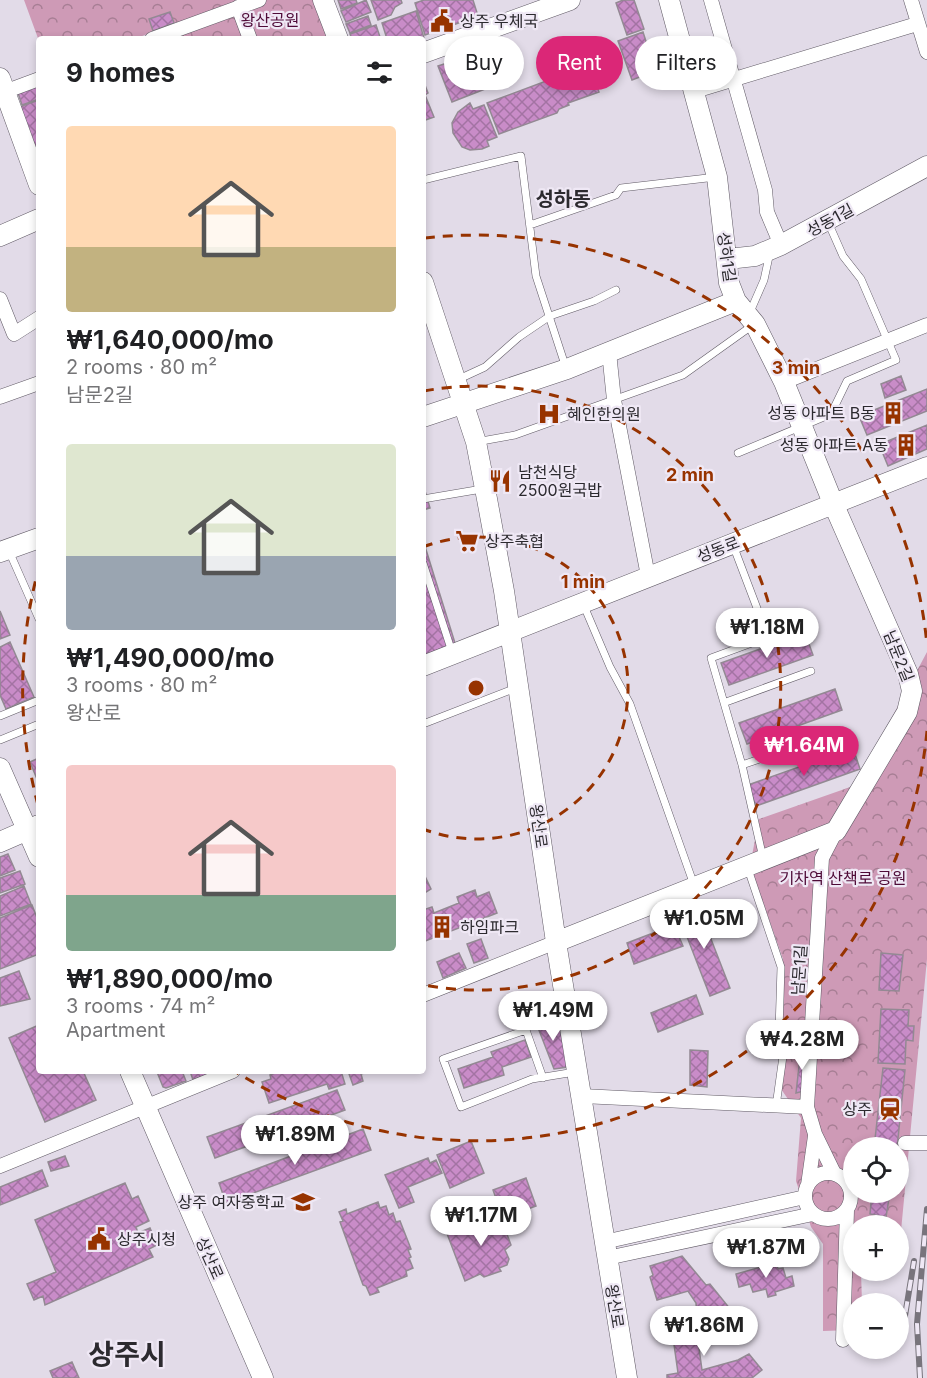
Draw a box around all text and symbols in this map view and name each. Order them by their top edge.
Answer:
public building icon: 상주 우체국 [429,8,455,34]
park label: 왕산공원 [241,10,299,30]
place label: 상주 우체국 [460,11,538,31]
chip: Buy [444,36,524,90]
chip: Rent [536,36,623,90]
chip: Filters [635,36,737,90]
icon: filters [363,56,396,89]
text: 9 homes [66,57,175,88]
icon: home [177,165,285,273]
district label: 성하동 [535,187,591,211]
street label: 성동1길 [803,199,857,241]
street label: 성하1길 [714,231,740,283]
text: ₩1,640,000/mo [66,324,274,355]
text: 2 rooms · 80 m² [66,355,217,379]
text: 3 min [772,357,820,378]
text: 남문2길 [66,383,133,407]
building icon: 성동 아파트 B동 [880,400,906,426]
hospital icon: 혜인한의원 [536,401,562,427]
place label: 성동 아파트 B동 [767,403,875,423]
place label: 혜인한의원 [567,404,641,424]
building icon: 성동 아파트 A동 [893,432,919,458]
place label: 성동 아파트 A동 [780,435,888,455]
place label: 남천식당 2500원국밥 [518,462,602,500]
text: 2 min [666,464,714,485]
restaurant icon: 남천식당 2500원국밥 [487,468,513,494]
icon: home [177,483,285,591]
supermarket icon: 상주축협 [454,528,480,554]
place label: 상주축협 [485,531,544,551]
street label: 성동로 [694,532,742,566]
text: 1 min [561,571,605,592]
pin: ₩1.18M [718,608,816,659]
text: ₩1.18M [730,615,804,639]
street label: 남문2길 [880,627,918,685]
text: ₩1,490,000/mo [66,642,274,673]
text: 3 rooms · 80 m² [66,673,217,697]
centre of rings [466,678,486,698]
text: 왕산로 [66,701,121,725]
pin: ₩1.64M [755,726,853,777]
text: ₩1.64M [764,733,844,757]
street label: 왕산로 [526,803,552,850]
icon: home [177,804,285,912]
park label: 기차역 산책로 공원 [780,868,906,888]
pin: ₩1.05M [655,899,753,950]
text: ₩1.05M [664,906,744,930]
building icon: 하임파크 [429,914,455,940]
place label: 하임파크 [460,917,519,937]
street label: 남문1길 [787,944,811,996]
text: ₩1,890,000/mo [66,963,273,994]
pin: ₩1.49M [504,991,602,1042]
text: 3 rooms · 74 m² [66,994,215,1018]
text: ₩1.49M [512,998,594,1022]
text: Apartment [66,1018,165,1042]
pin: ₩4.28M [753,1020,851,1071]
text: ₩4.28M [760,1027,844,1051]
station icon: 상주 [877,1096,903,1122]
place label: 상주 [843,1099,872,1119]
pin: ₩1.89M [246,1115,344,1166]
text: ₩1.89M [255,1122,335,1146]
map controls [843,1137,909,1359]
button: locate [843,1137,909,1203]
school or university icon: 상주 여자중학교 [290,1189,316,1215]
place label: 상주 여자중학교 [177,1192,285,1212]
pin: ₩1.17M [432,1196,530,1247]
text: ₩1.17M [444,1203,518,1227]
button: + [843,1215,909,1281]
public building icon: 상주시청 [86,1226,112,1252]
pin: ₩1.87M [717,1228,815,1279]
place label: 상주시청 [117,1229,176,1249]
street label: 상산로 [192,1234,228,1282]
text: ₩1.87M [727,1235,805,1259]
street label: 왕산로 [602,1283,628,1330]
button: − [843,1293,909,1359]
pin: ₩1.86M [655,1306,753,1357]
text: ₩1.86M [664,1313,744,1337]
district label: 상주시 [88,1337,166,1371]

